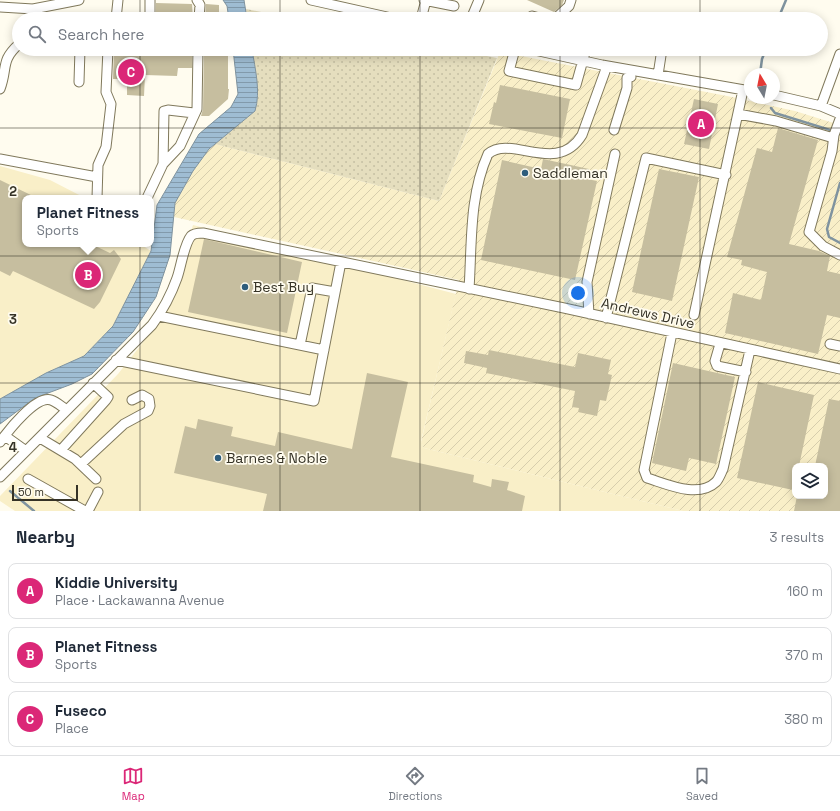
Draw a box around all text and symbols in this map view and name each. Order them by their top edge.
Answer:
search box [12,12,828,56]
icon: search [26,23,48,45]
text: Search here [58,25,144,44]
pin: C [118,57,144,87]
north arrow [744,68,780,104]
pin: A [688,109,714,139]
place label: Saddleman [533,164,608,182]
marker: Saddleman [520,168,530,178]
text: 2 [9,183,17,200]
popup [22,195,154,247]
text: Planet Fitness [37,203,139,222]
text: Sports [37,222,79,239]
pin: B [75,260,101,290]
place label: Best Buy [253,278,314,296]
marker: Best Buy [240,282,250,292]
your location [568,283,588,303]
street label: Andrews Drive [600,294,696,332]
text: 3 [9,311,17,328]
text: 4 [9,439,17,456]
place label: Barnes & Noble [226,449,327,467]
marker: Barnes & Noble [213,453,223,463]
map controls [792,463,828,499]
button: layers [792,463,828,499]
scale bar [12,483,78,502]
text: 50 m [18,485,44,499]
text: Nearby [16,526,75,548]
text: 3 results [770,529,824,546]
text: Kiddie University [55,573,178,592]
text: A [26,583,34,600]
text: 160 m [787,583,823,600]
text: Place · Lackawanna Avenue [55,592,225,609]
text: Planet Fitness [55,637,157,656]
text: B [26,647,34,664]
text: 370 m [785,647,823,664]
text: Sports [55,656,97,673]
text: Fuseco [55,701,107,720]
text: C [26,711,34,728]
text: 380 m [784,711,823,728]
text: Place [55,720,89,737]
tab: Map [122,765,145,803]
tab: Directions [388,765,442,803]
tab: Saved [686,765,718,803]

